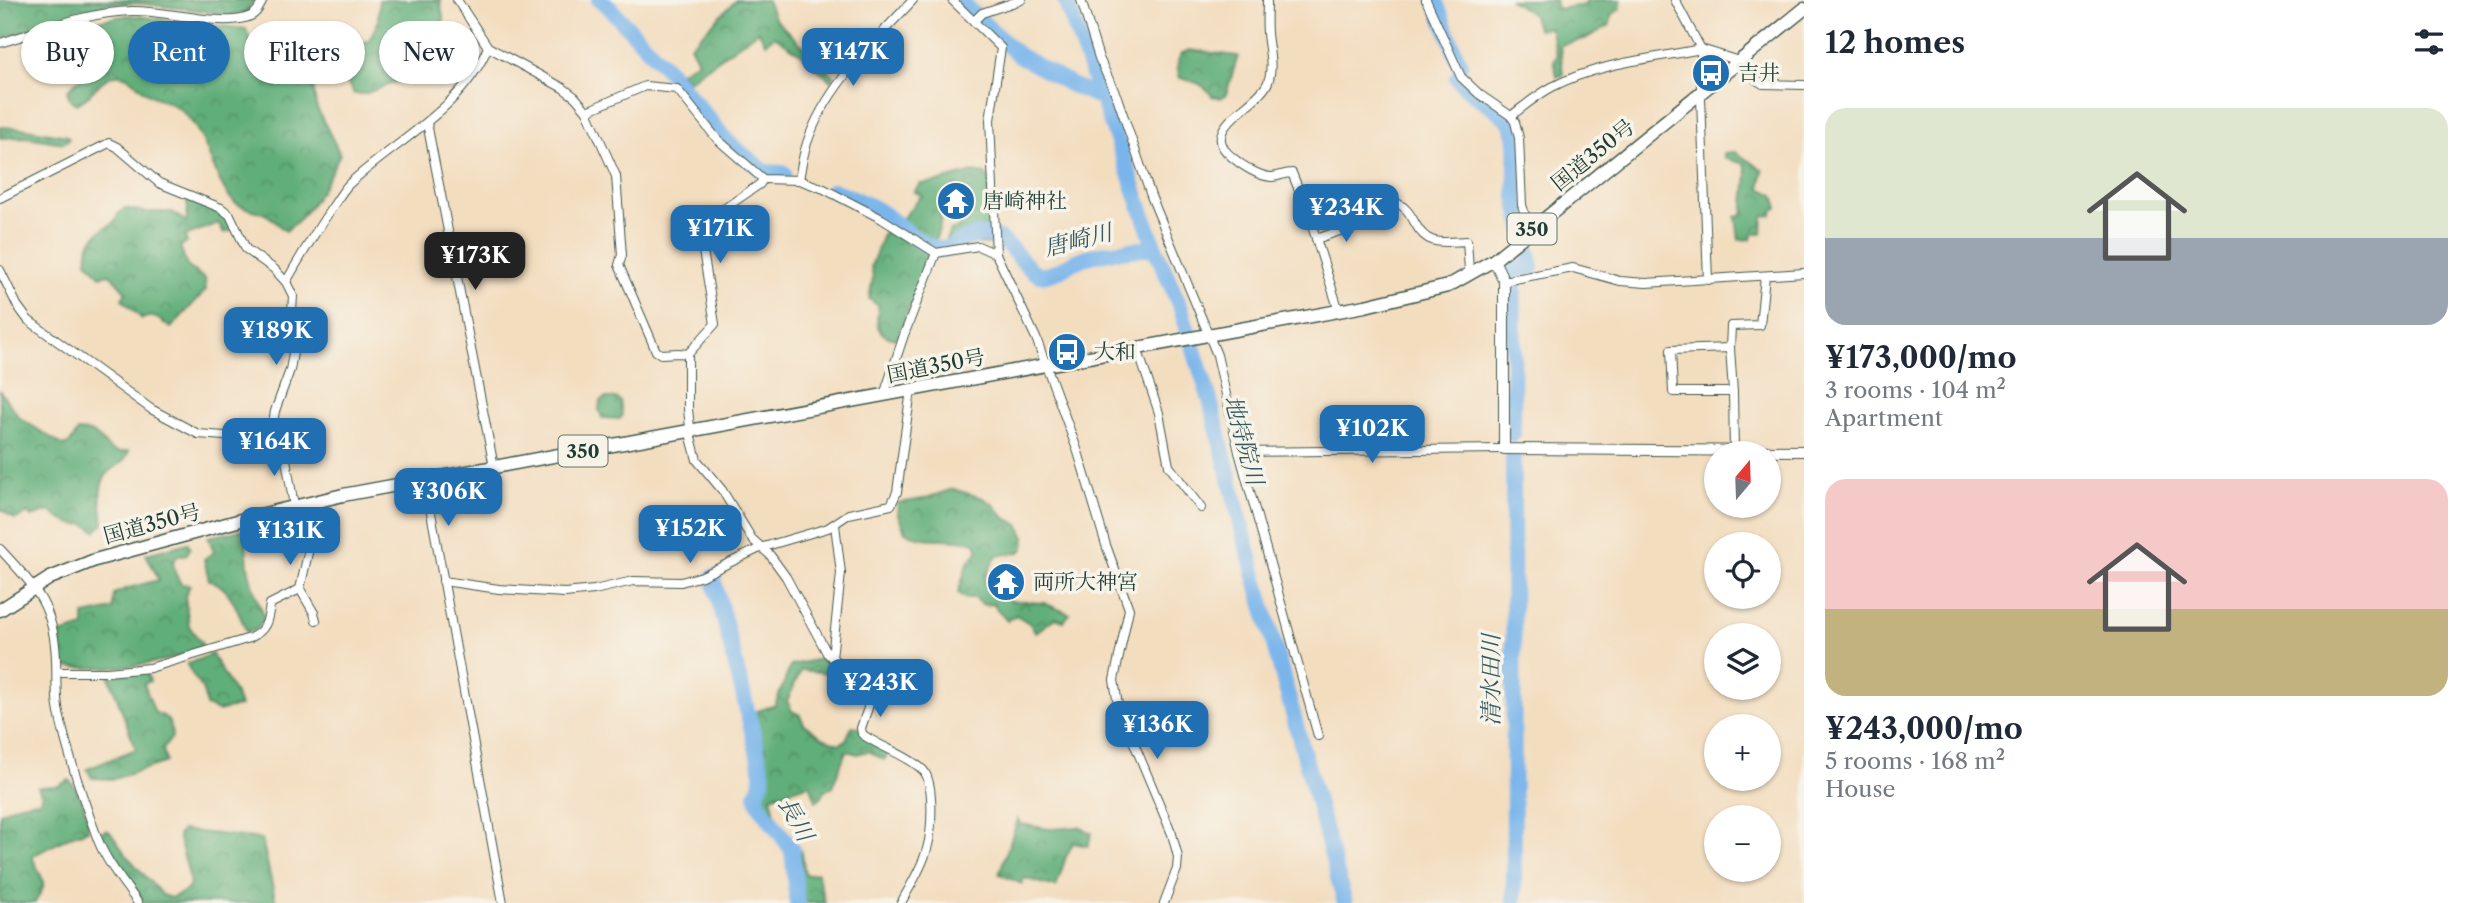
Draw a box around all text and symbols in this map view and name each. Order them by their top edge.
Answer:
chip: Buy [21,21,114,84]
chip: Rent [128,21,230,84]
chip: Filters [244,21,365,84]
chip: New [379,21,479,84]
icon: filters [2410,23,2448,61]
text: 12 homes [1825,24,1965,61]
pin: ¥147K [804,28,902,88]
text: ¥147K [818,37,888,65]
bus stop icon: 吉井 [1690,52,1732,94]
place label: 吉井 [1738,60,1780,85]
street label: 国道350号 [1546,114,1639,196]
icon: home [2074,153,2200,279]
temple icon: 唐崎神社 [935,180,977,222]
pin: ¥234K [1297,184,1395,244]
place label: 唐崎神社 [983,188,1067,213]
text: ¥234K [1309,193,1383,221]
pin: ¥171K [671,205,769,265]
text: ¥171K [687,214,753,242]
road number: 350 [1508,214,1556,244]
water label: 唐崎川 [1041,217,1118,262]
pin: ¥173K [426,232,524,292]
text: ¥173K [440,241,510,269]
pin: ¥189K [227,308,325,367]
text: ¥189K [240,316,312,344]
bus stop icon: 大和 [1046,331,1088,373]
place label: 大和 [1094,339,1136,364]
text: ¥173,000/mo [1825,339,2017,376]
street label: 国道350号 [885,344,987,387]
text: 3 rooms · 104 m² [1825,376,2006,404]
water label: 地持院川 [1219,392,1270,491]
text: Apartment [1825,404,1943,432]
pin: ¥102K [1323,406,1421,465]
text: ¥102K [1336,414,1408,442]
pin: ¥164K [225,419,323,478]
text: ¥164K [238,427,310,455]
road number: 350 [558,436,608,466]
north arrow [1704,441,1782,518]
map controls [1704,441,1781,882]
pin: ¥306K [399,468,497,528]
text: ¥306K [410,477,486,505]
street label: 国道350号 [101,499,203,548]
pin: ¥152K [641,505,739,565]
pin: ¥131K [241,508,339,567]
text: ¥152K [655,514,725,542]
text: ¥131K [256,516,324,544]
icon: home [2074,524,2200,650]
button: locate [1704,532,1781,609]
temple icon: 両所大神宮 [985,561,1027,603]
place label: 両所大神宮 [1033,569,1138,594]
button: layers [1704,623,1781,700]
water label: 清水田川 [1477,631,1505,726]
pin: ¥243K [831,660,929,719]
text: ¥243K [843,668,917,696]
pin: ¥136K [1108,702,1206,761]
text: ¥136K [1121,710,1193,738]
text: ¥243,000/mo [1825,710,2023,747]
button: + [1704,714,1781,791]
text: 5 rooms · 168 m² [1825,747,2005,775]
text: House [1825,775,1895,803]
water label: 長川 [773,792,821,849]
button: − [1704,805,1781,882]

